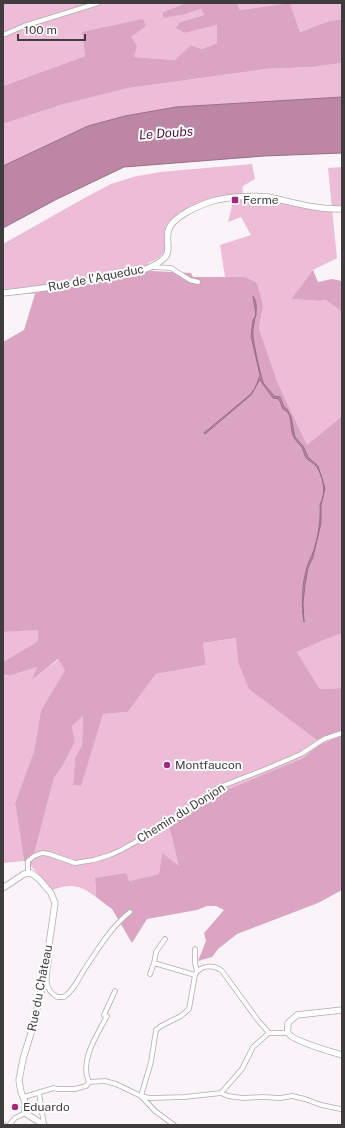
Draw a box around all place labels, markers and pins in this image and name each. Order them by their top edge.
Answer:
place label: Ferme [243,193,279,207]
marker: Ferme [230,195,240,205]
place label: Montfaucon [175,758,242,772]
marker: Montfaucon [162,760,172,770]
place label: Eduardo [23,1100,70,1114]
marker: Eduardo [10,1102,20,1112]

